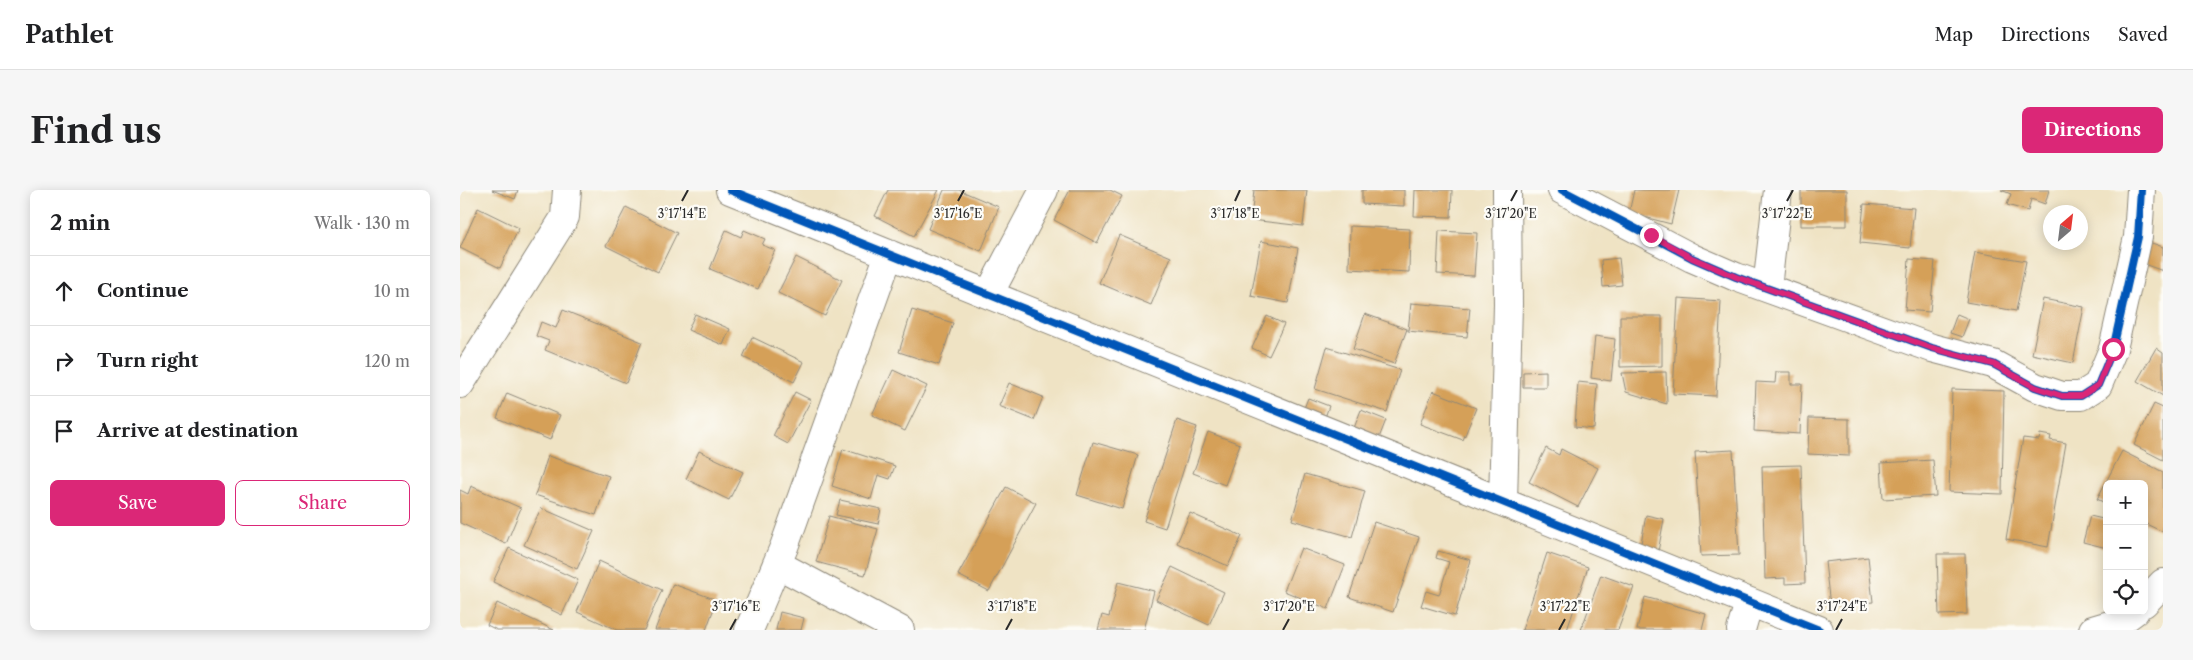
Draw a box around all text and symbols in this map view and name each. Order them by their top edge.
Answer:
text: Pathlet [25,20,113,49]
text: Map [1934,24,1973,46]
text: Directions [2001,24,2090,46]
text: Saved [2118,24,2168,46]
button: Directions [2022,107,2163,153]
text: Find us [30,109,162,152]
north arrow [2043,205,2088,250]
text: 3°17'14"E [658,206,706,221]
text: 3°17'16"E [934,206,982,221]
text: 3°17'18"E [1211,206,1260,221]
text: 3°17'20"E [1485,206,1537,221]
text: 3°17'22"E [1762,206,1812,221]
text: 2 min [50,210,110,235]
text: Walk · 130 m [314,213,410,233]
route end [1640,224,1663,247]
icon: ahead [50,277,78,305]
text: Continue [97,279,189,302]
text: 10 m [374,281,410,301]
route start [2102,338,2125,361]
icon: right [50,347,78,375]
text: Turn right [97,349,198,372]
text: 120 m [365,351,410,371]
icon: arrive [50,417,78,445]
text: Arrive at destination [97,419,298,442]
button: Save [50,480,225,526]
button: Share [235,480,410,526]
map controls [2103,480,2148,615]
button: + [2103,480,2148,525]
button: − [2103,525,2148,570]
button: locate [2103,570,2148,615]
text: 3°17'16"E [712,599,760,614]
text: 3°17'18"E [988,599,1037,614]
text: 3°17'20"E [1263,599,1315,614]
text: 3°17'22"E [1540,599,1590,614]
text: 3°17'24"E [1817,599,1867,614]

